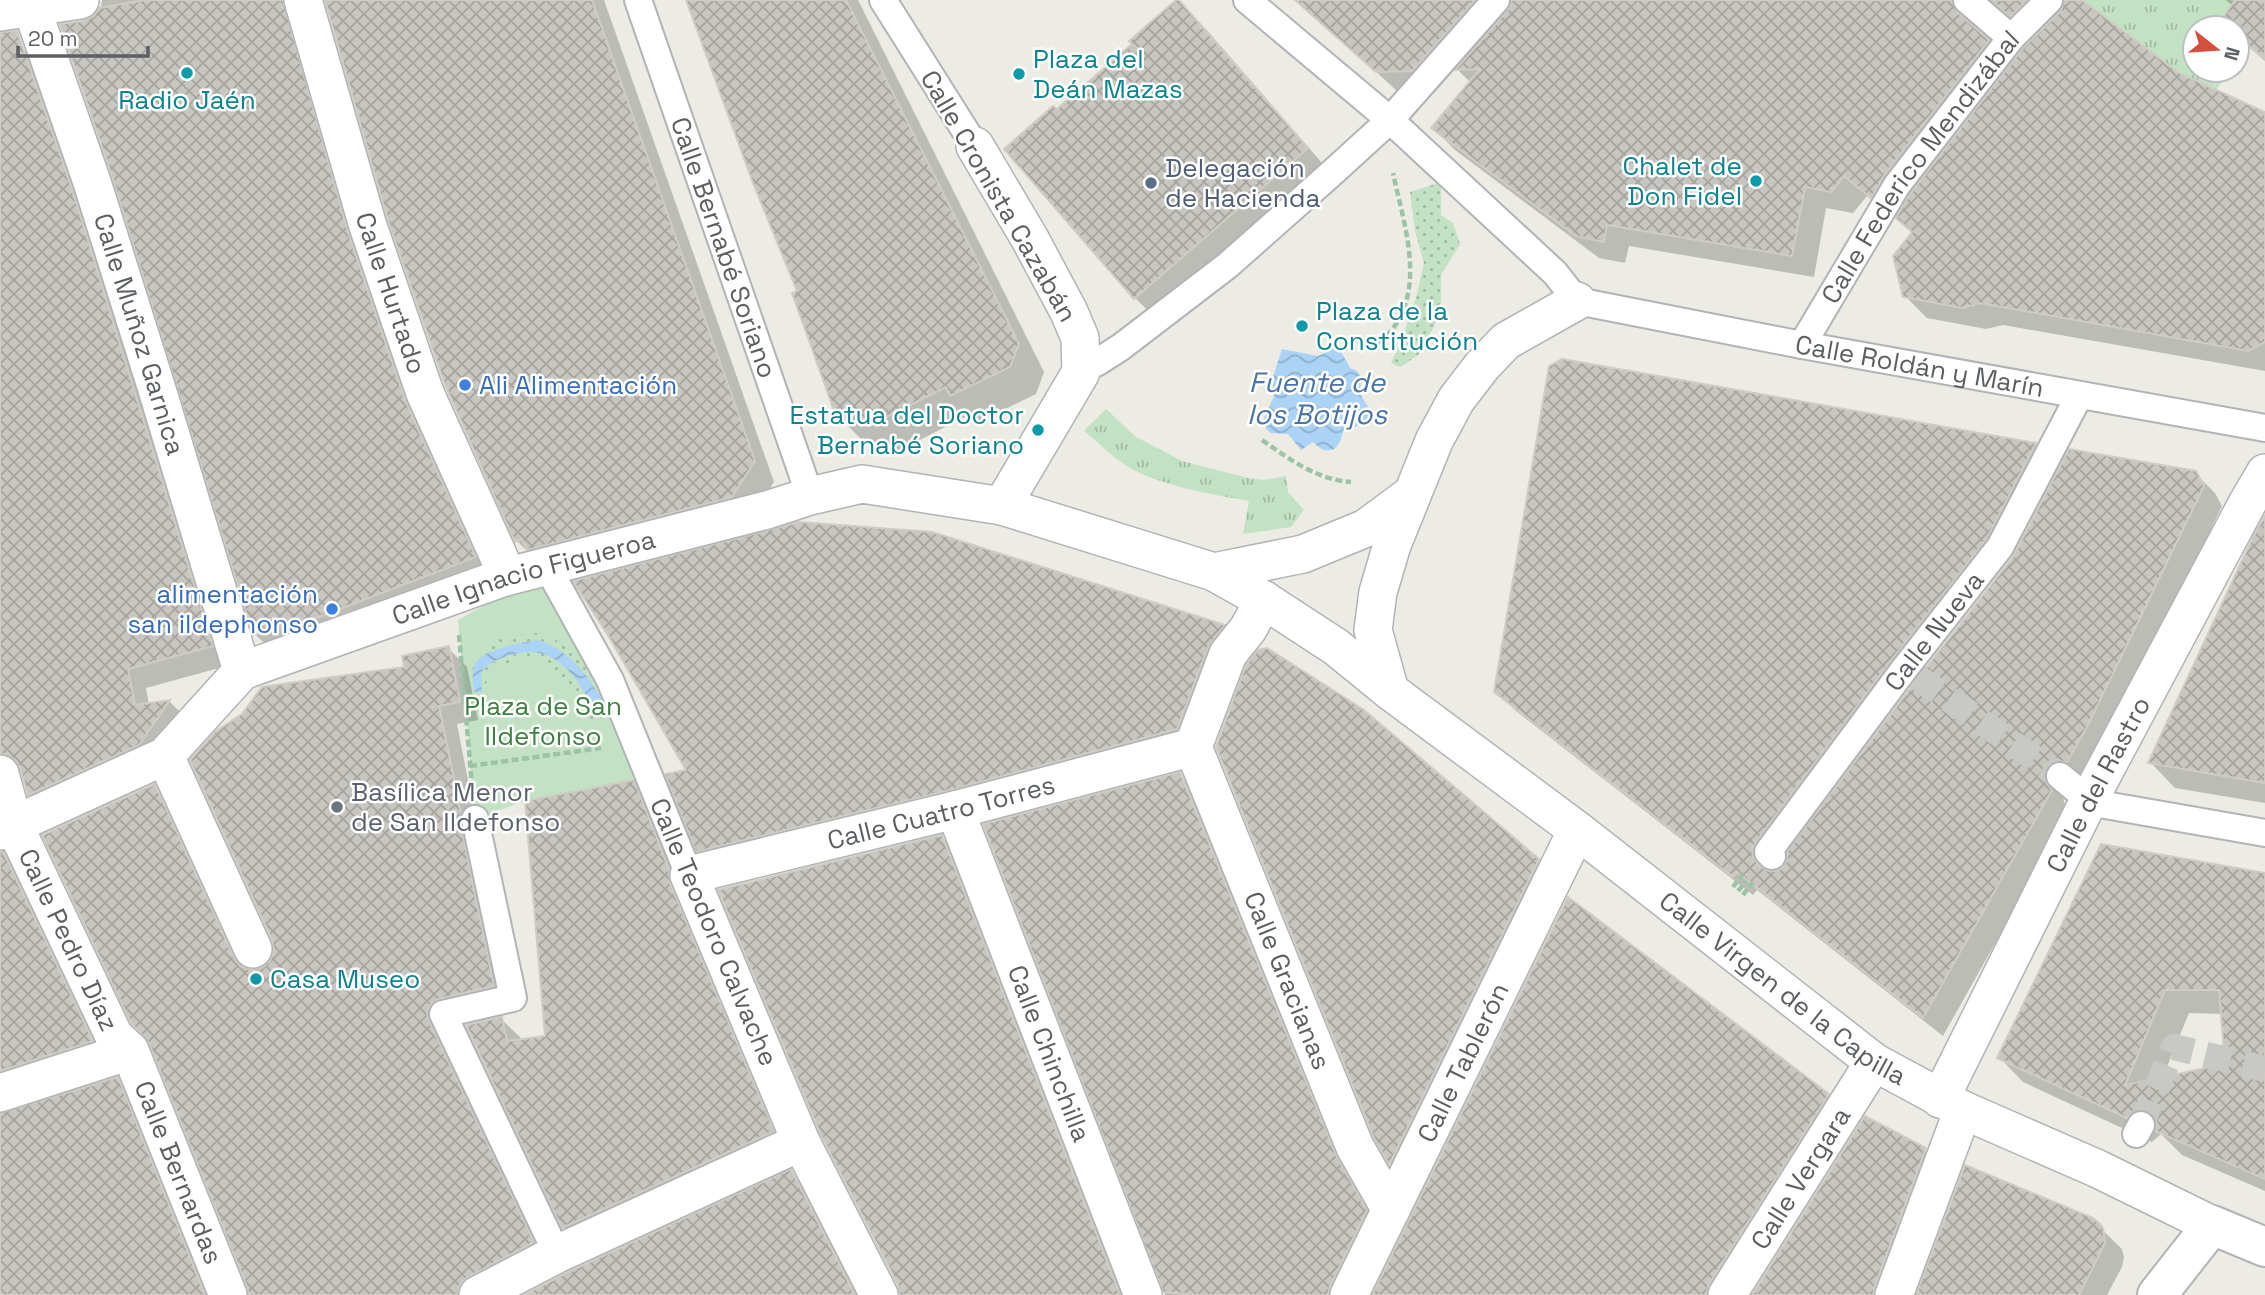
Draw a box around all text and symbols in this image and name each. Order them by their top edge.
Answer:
scale bar [18,14,147,58]
north arrow [2181,14,2251,84]
street label: Calle Federico Mendizábal [1813,23,2026,310]
text: 20 m [28,25,78,52]
place label: Plaza del Deán Mazas [1033,42,1183,106]
text: N [2218,44,2246,64]
street label: Calle Cronista Cazabán [913,64,1085,328]
marker: Radio Jaén [179,65,195,81]
marker: Plaza del Deán Mazas [1011,66,1027,82]
place label: Radio Jaén [118,83,256,117]
street label: Calle Bernabé Soriano [663,113,785,382]
place label: Chalet de Don Fidel [1622,149,1742,213]
place label: Delegación de Hacienda [1165,151,1320,215]
marker: Chalet de Don Fidel [1748,173,1764,189]
marker: Delegación de Hacienda [1143,175,1159,191]
street label: Calle Hurtado [348,208,434,378]
street label: Calle Muñoz Garnica [86,209,193,459]
place label: Plaza de la Constitución [1316,294,1478,358]
marker: Plaza de la Constitución [1294,318,1310,334]
street label: Calle Roldán y Marín [1793,327,2047,405]
water label: Fuente de los Botijos [1247,364,1388,432]
place label: Ali Alimentación [479,368,677,402]
marker: Ali Alimentación [457,377,473,393]
place label: Estatua del Doctor Bernabé Soriano [790,398,1024,462]
marker: Estatua del Doctor Bernabé Soriano [1030,422,1046,438]
street label: Calle Ignacio Figueroa [387,522,659,633]
street label: Calle Nueva [1877,564,1992,698]
place label: alimentación san ildephonso [127,577,318,641]
marker: alimentación san ildephonso [324,601,340,617]
park label: Plaza de San Ildefonso [464,689,622,753]
street label: Calle del Rastro [2039,691,2158,878]
street label: Calle Cuatro Torres [824,767,1059,858]
place label: Basílica Menor de San Ildefonso [351,775,560,839]
street label: Calle Teodoro Calvache [642,793,786,1071]
marker: Basílica Menor de San Ildefonso [329,799,345,815]
street label: Calle Pedro Díaz [11,843,126,1037]
street label: Calle Virgen de la Capilla [1652,884,1912,1093]
street label: Calle Gracianas [1236,887,1339,1075]
street label: Calle Chinchilla [1000,960,1099,1147]
place label: Casa Museo [270,962,420,996]
marker: Casa Museo [248,971,264,987]
street label: Calle Tablerón [1410,977,1517,1148]
street label: Calle Bernardas [127,1076,231,1269]
street label: Calle Vergara [1743,1101,1858,1256]

